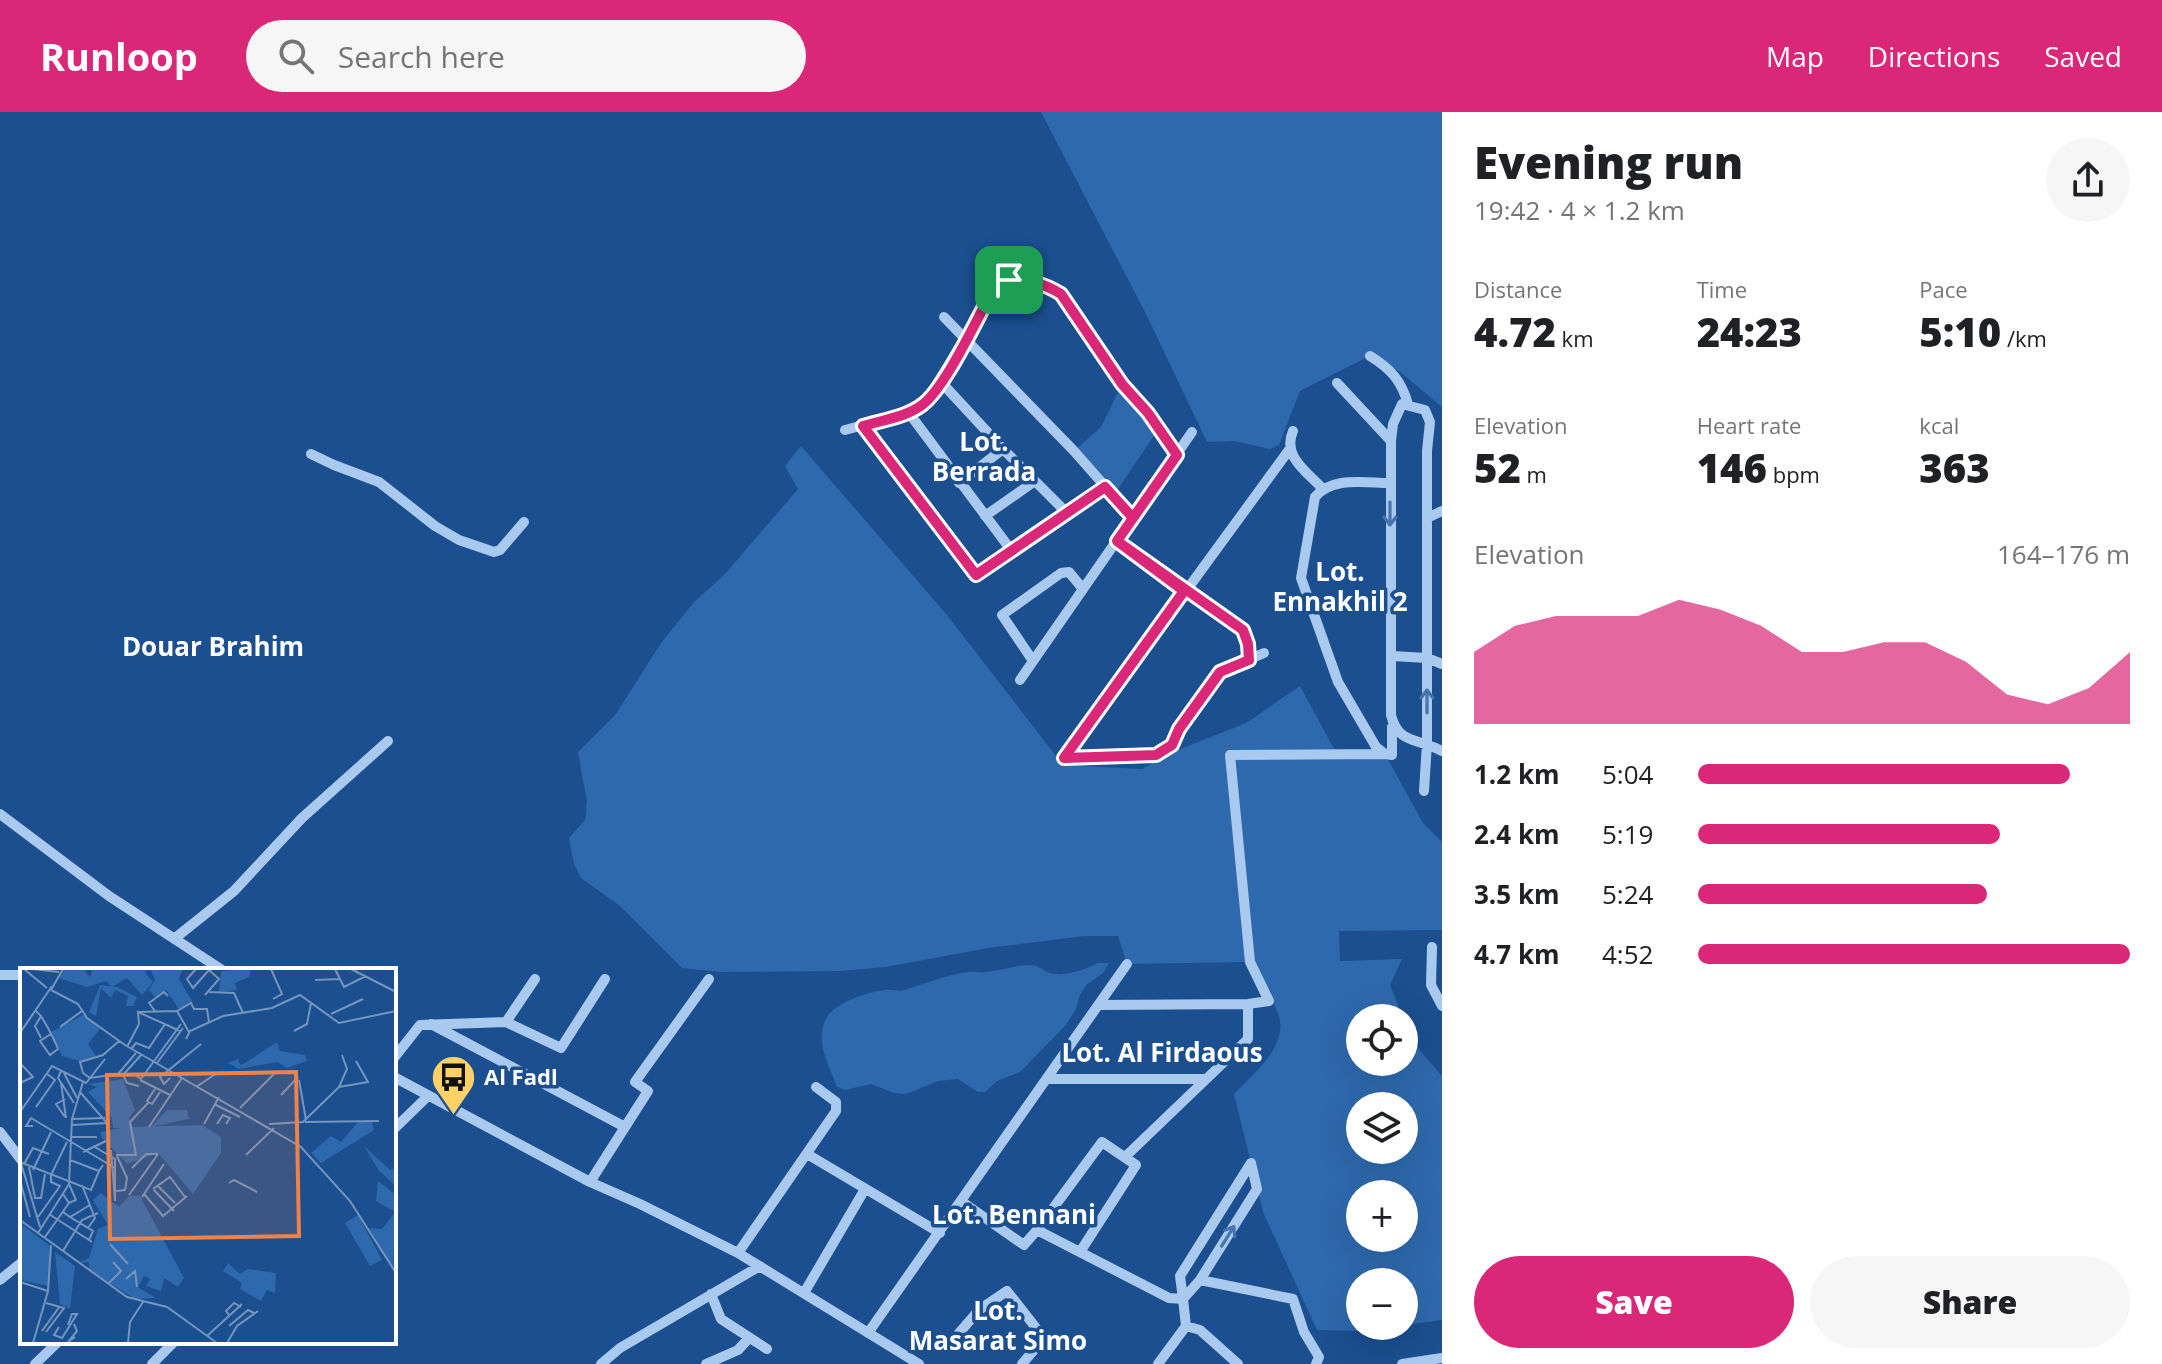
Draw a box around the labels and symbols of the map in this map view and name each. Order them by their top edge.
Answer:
pin [975,246,1043,314]
district label: Lot. Berrada [932,423,1036,489]
one-way arrow [1382,500,1398,527]
district label: Lot. Ennakhil 2 [1272,553,1408,619]
district label: Douar Brahim [122,628,304,664]
one-way arrow [1419,688,1435,715]
inset map [20,968,396,1344]
district label: Lot. Al Firdaous [1061,1034,1263,1070]
bus stop icon: Al Fadl [429,1053,477,1116]
place label: Al Fadl [484,1061,558,1091]
district label: Lot. Bennani [932,1196,1096,1232]
one-way arrow [1220,1225,1236,1248]
district label: Lot. Masarat Simo [909,1292,1087,1358]

